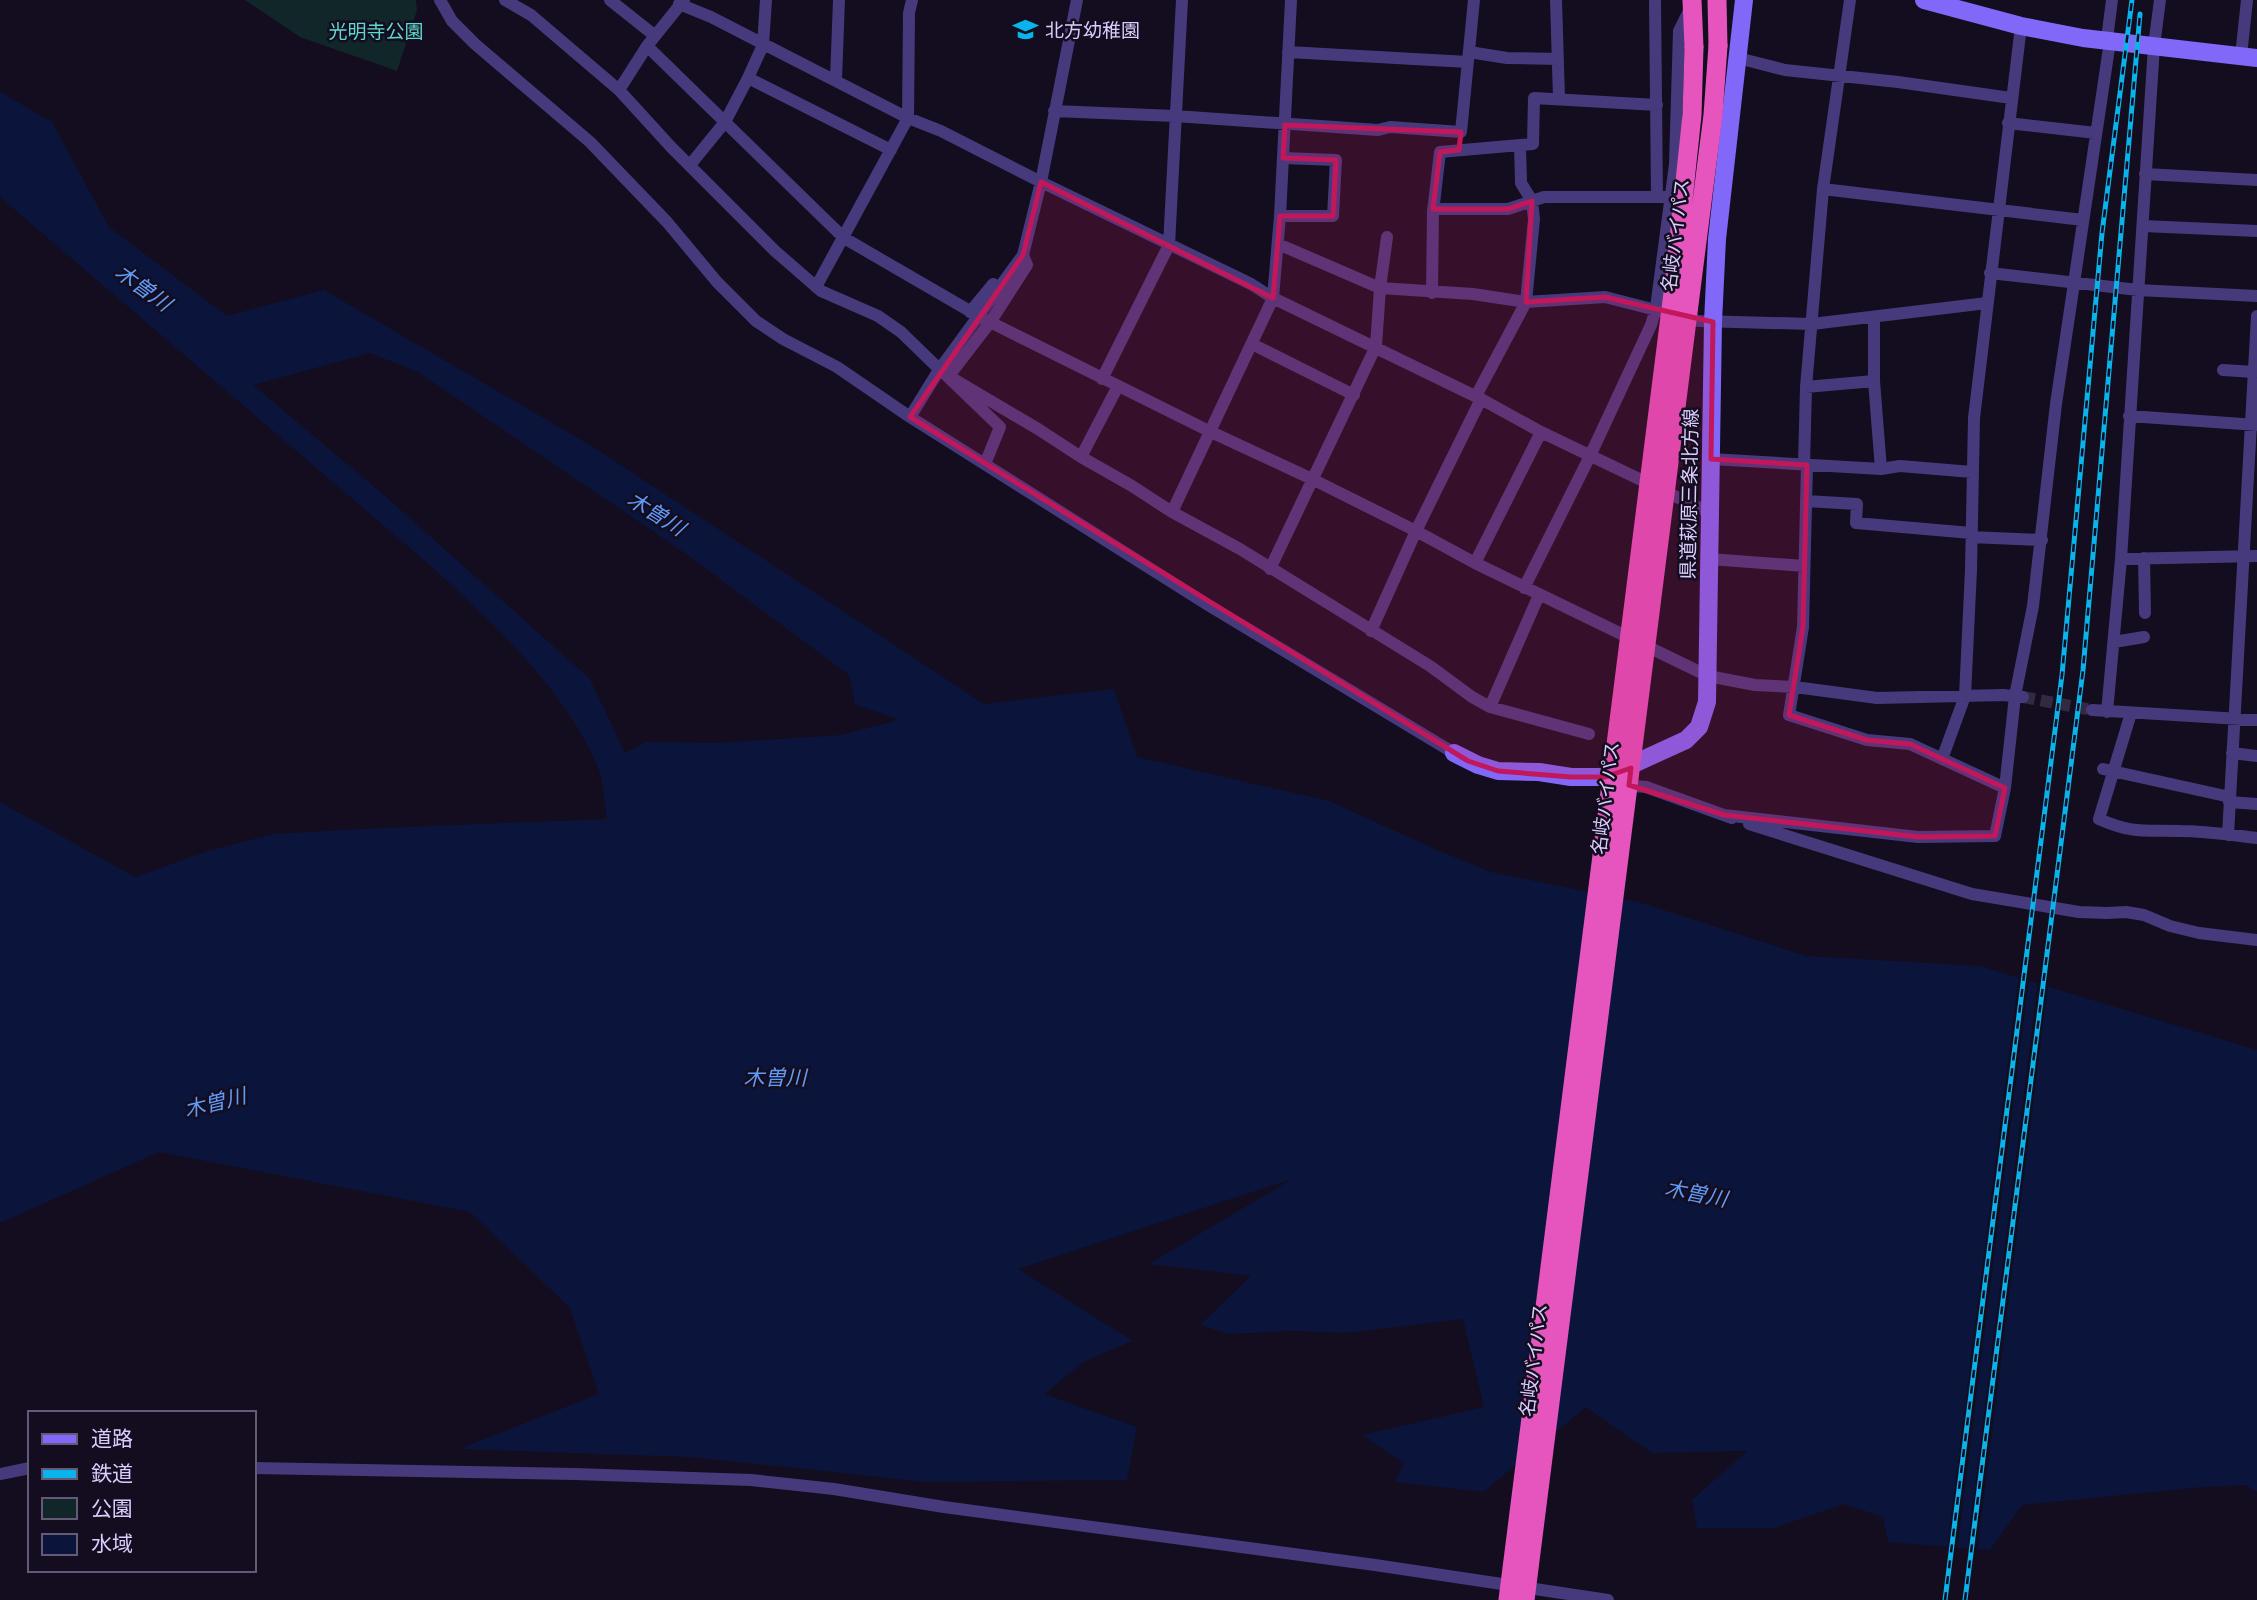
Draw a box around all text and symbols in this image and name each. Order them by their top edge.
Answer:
school or university icon: 北方幼稚園 [1011,16,1039,44]
place label: 北方幼稚園 [1045,19,1140,42]
park label: 光明寺公園 [328,20,424,43]
street label: 名岐バイパス [1657,177,1694,293]
water label: 木曽川 [110,259,178,317]
street label: 県道萩原三条北方線 [1677,408,1702,580]
water label: 木曽川 [623,486,691,542]
street label: 名岐バイパス [1587,740,1624,856]
water label: 木曽川 [744,1065,808,1090]
water label: 木曽川 [181,1082,250,1122]
water label: 木曽川 [1663,1175,1731,1212]
street label: 名岐バイパス [1515,1302,1552,1418]
legend [28,1411,256,1572]
text: 道路 [91,1426,133,1451]
text: 鉄道 [91,1461,133,1486]
text: 公園 [91,1496,133,1521]
text: 水域 [91,1531,133,1556]

